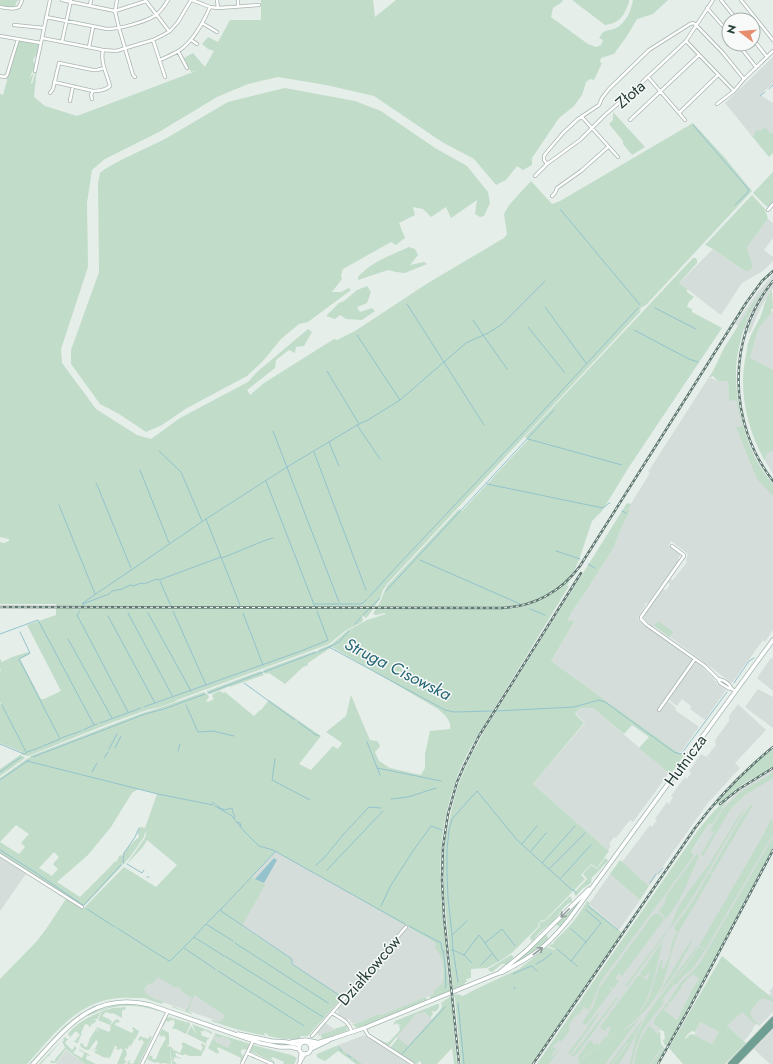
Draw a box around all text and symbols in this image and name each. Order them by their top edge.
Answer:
north arrow [721,12,761,52]
text: N [722,23,740,36]
street label: Złota [610,75,650,114]
water label: Struga Cisowska [341,632,456,706]
street label: Hutnicza [659,730,712,791]
one-way arrow [560,908,570,918]
street label: Działkowców [332,930,407,1011]
one-way arrow [532,947,543,955]

